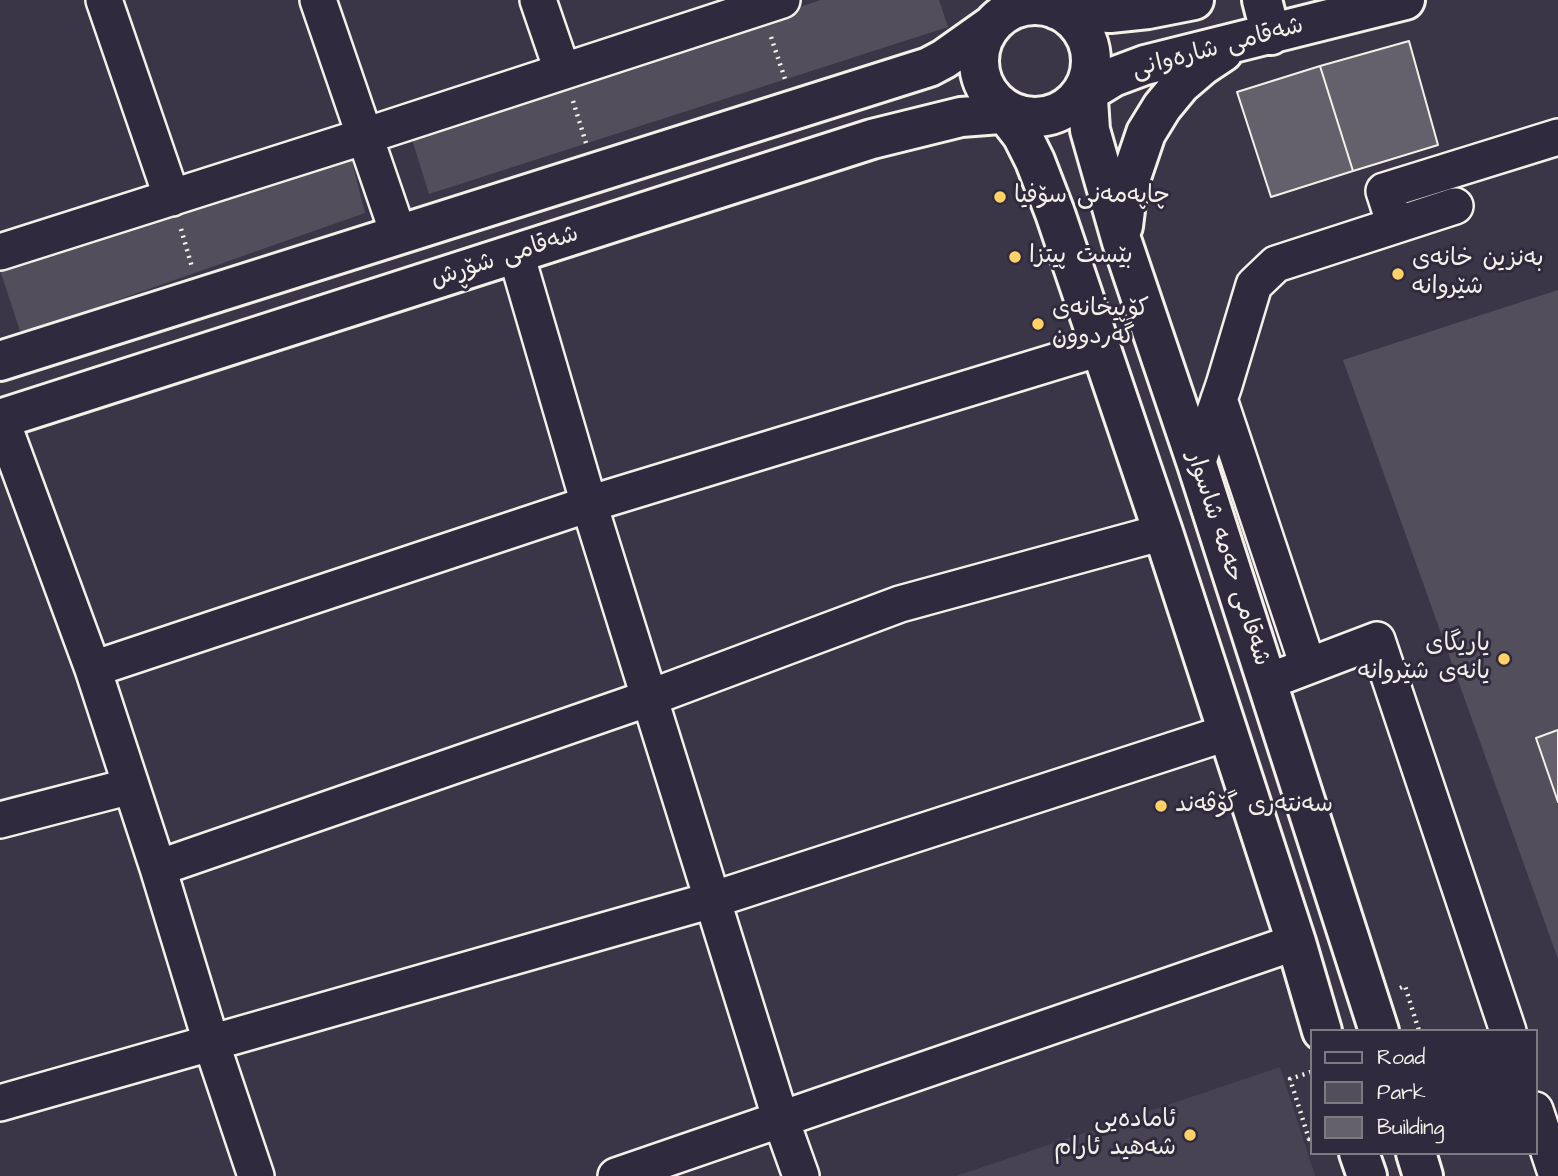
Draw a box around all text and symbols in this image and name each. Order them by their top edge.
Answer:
street label: شەقامی شارەوانی [1129,12,1307,86]
place label: چاپەمەنی سۆفیا [1014,183,1170,211]
marker: چاپەمەنی سۆفیا [992,189,1008,205]
street label: شەقامی شۆڕش [427,221,583,295]
place label: بێست پیتزا [1029,243,1133,271]
place label: بەنزین خانەی شێروانە [1412,246,1544,302]
marker: بێست پیتزا [1007,249,1023,265]
marker: بەنزین خانەی شێروانە [1390,266,1406,282]
place label: کۆپیخانەی گەردوون [1052,296,1149,352]
marker: کۆپیخانەی گەردوون [1030,316,1046,332]
street label: شەقامی حەمە شاسوار [1179,448,1275,670]
place label: یاریگای یانەی شێروانە [1358,631,1490,687]
marker: یاریگای یانەی شێروانە [1496,651,1512,667]
place label: سەنتەری گۆڤەند [1175,792,1333,820]
marker: سەنتەری گۆڤەند [1153,798,1169,814]
legend [1310,1029,1537,1155]
text: Road [1377,1043,1425,1072]
text: Park [1377,1078,1426,1107]
place label: ئامادەیی شەهید ئارام [1054,1107,1176,1163]
text: Building [1377,1113,1444,1142]
marker: ئامادەیی شەهید ئارام [1182,1127,1198,1143]

